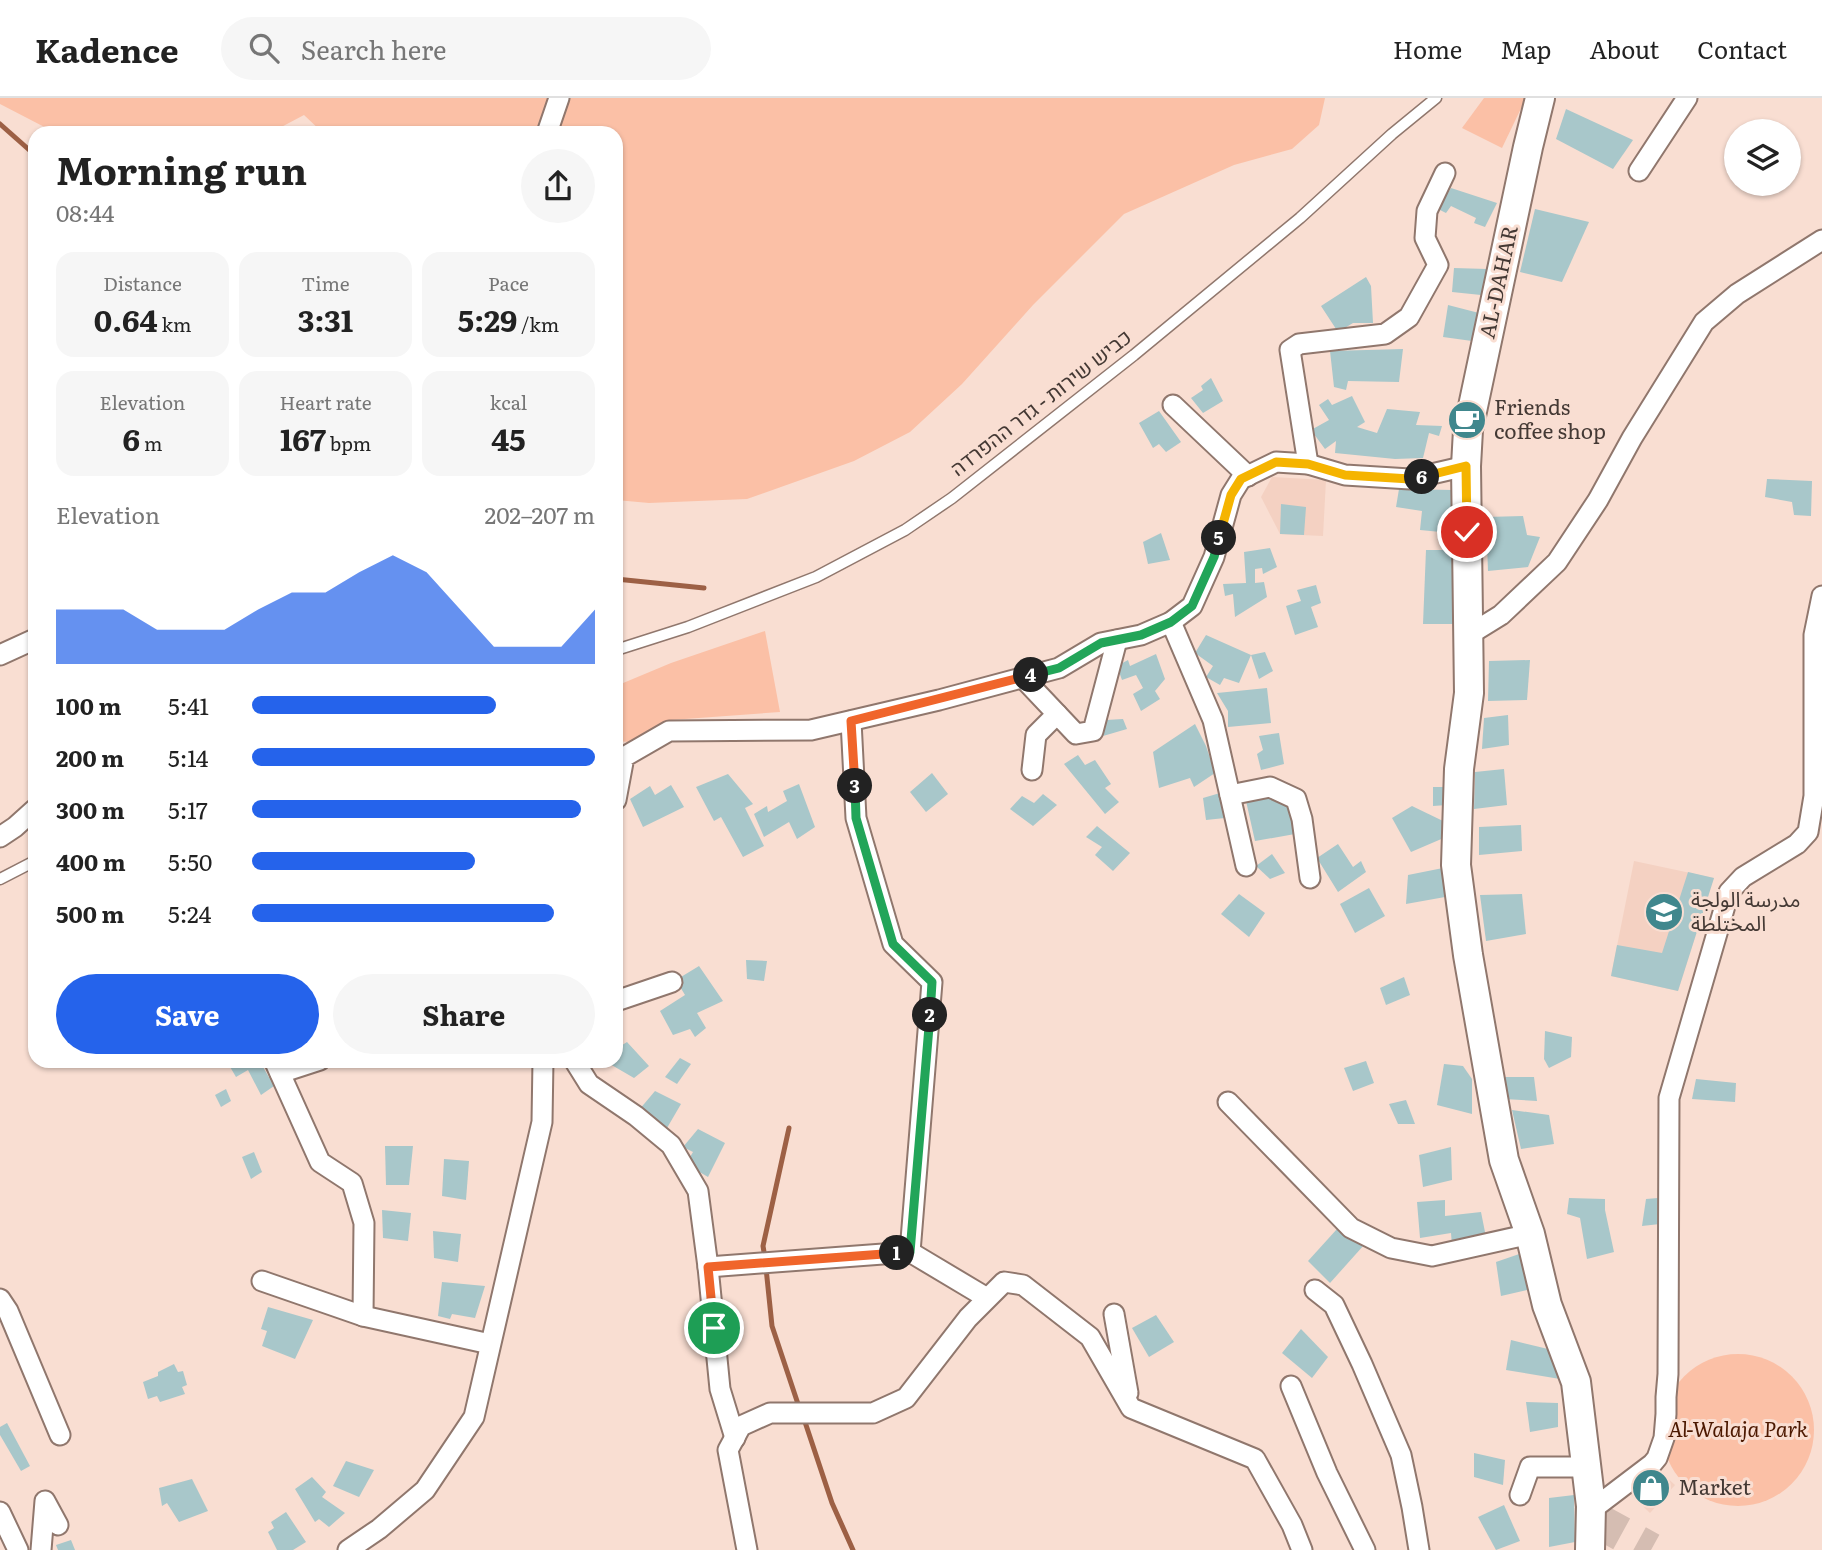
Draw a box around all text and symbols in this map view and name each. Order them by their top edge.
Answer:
search box [221,17,711,80]
text: Kadence [35,24,179,73]
icon: search [245,29,283,67]
text: Search here [301,29,447,68]
text: Home [1393,31,1462,66]
text: Map [1500,31,1551,66]
text: About [1589,31,1659,66]
text: Contact [1697,31,1787,66]
map controls [1724,119,1801,196]
button: layers [1724,119,1801,196]
text: Morning run [56,140,307,197]
button: share [521,149,595,223]
text: 08:44 [56,195,115,229]
street label: AL-DAHAR [1469,222,1524,341]
text: Distance [103,269,182,297]
text: Time [301,269,350,297]
text: Pace [488,269,529,297]
text: 0.64 [94,297,158,341]
text: 3:31 [298,297,353,341]
text: 5:29 [458,297,517,341]
text: km [158,310,191,338]
text: /km [517,310,559,338]
street label: כביש שירות - גדר ההפרדה [942,320,1137,482]
text: Elevation [100,388,185,416]
text: Heart rate [279,388,372,416]
text: kcal [490,388,527,416]
place label: Friends coffee shop [1494,390,1606,445]
cafe icon: Friends coffee shop [1446,399,1488,441]
text: 6 [123,416,140,460]
text: 167 [280,416,326,460]
text: 45 [491,416,526,460]
text: m [140,429,162,457]
text: bpm [326,429,371,457]
pin: 6 [1404,460,1440,494]
text: 6 [1416,462,1427,490]
text: Elevation [56,497,160,531]
text: 202–207 m [485,497,595,531]
pin [1437,502,1497,562]
icon: check [1448,513,1486,551]
pin: 5 [1202,520,1236,556]
text: 5 [1213,523,1224,551]
pin: 4 [1014,658,1048,692]
text: 4 [1025,660,1036,688]
text: 100 m [56,688,121,722]
text: 5:41 [168,688,209,722]
text: 200 m [56,740,124,774]
text: 5:14 [168,740,208,774]
pin: 3 [838,768,872,804]
text: 3 [849,771,860,799]
text: 300 m [56,792,125,826]
text: 5:17 [168,792,208,826]
text: 400 m [56,844,126,878]
text: 5:50 [168,844,212,878]
place label: مدرسة الولجة المختلطة [1691,882,1801,937]
school or university icon: مدرسة الولجة المختلطة [1643,891,1685,933]
text: 500 m [56,896,124,930]
text: 5:24 [168,896,211,930]
button: Save [56,974,319,1054]
button: Share [333,974,595,1054]
pin: 2 [912,998,948,1032]
text: 2 [924,1000,935,1028]
pin: 1 [880,1236,914,1270]
text: 1 [893,1238,900,1266]
pin [684,1298,744,1358]
icon: arrive [695,1309,733,1347]
park label: Al-Walaja Park [1668,1412,1809,1443]
shop icon: Market [1630,1467,1672,1509]
place label: Market [1678,1470,1751,1501]

